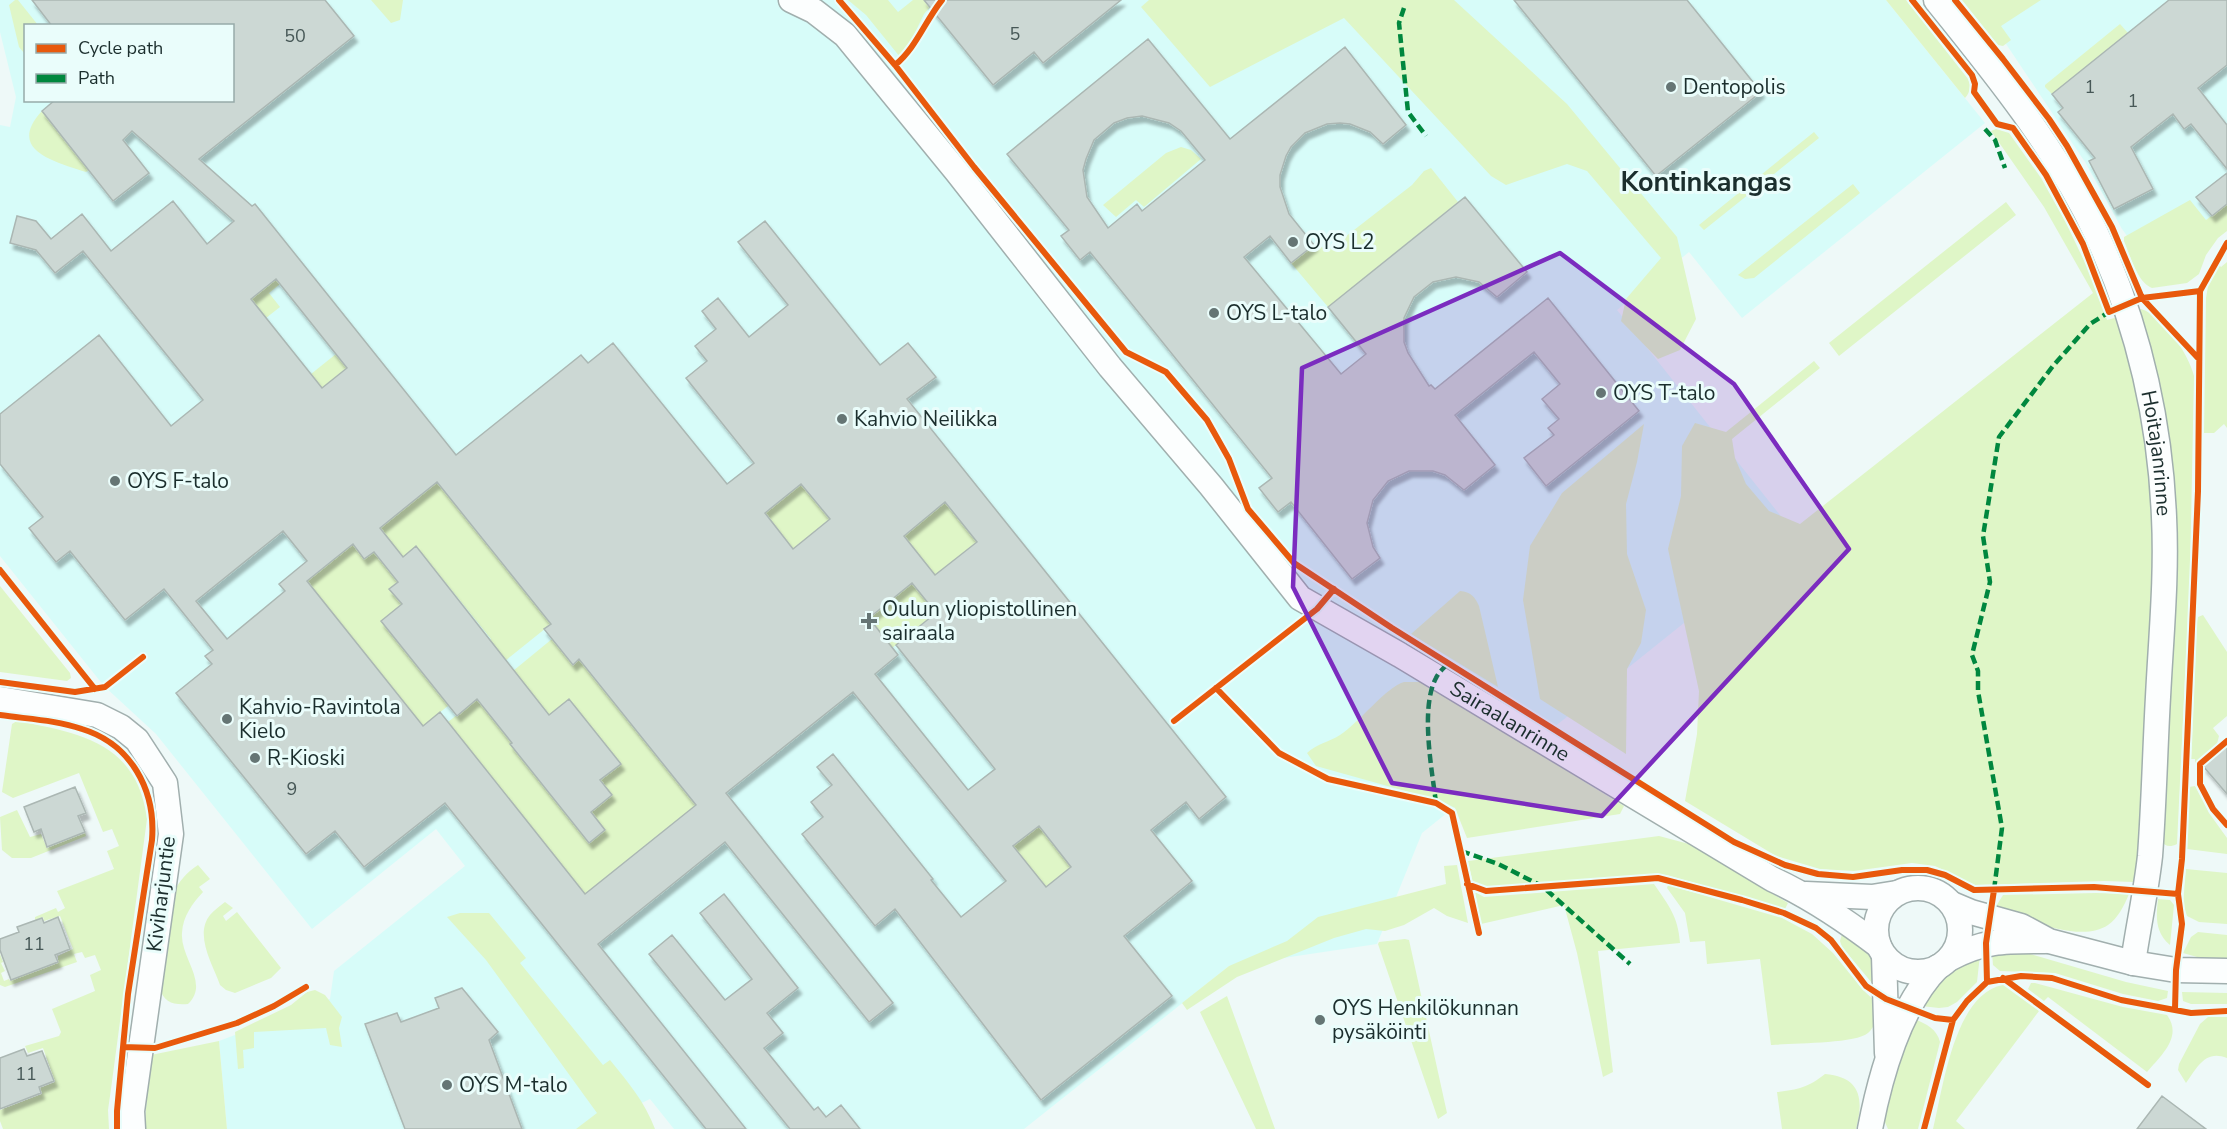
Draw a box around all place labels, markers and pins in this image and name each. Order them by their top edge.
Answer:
place label: Dentopolis [1683,73,1786,101]
marker: Dentopolis [1664,80,1678,94]
place label: OYS L2 [1305,228,1375,256]
marker: OYS L2 [1286,235,1300,249]
place label: OYS L-talo [1226,299,1327,327]
marker: OYS L-talo [1207,306,1221,320]
place label: OYS T-talo [1613,379,1715,407]
marker: OYS T-talo [1594,386,1608,400]
place label: Kahvio Neilikka [854,405,998,433]
marker: Kahvio Neilikka [835,412,849,426]
place label: OYS F-talo [127,467,229,495]
marker: OYS F-talo [108,474,122,488]
place label: Oulun yliopistollinen sairaala [882,595,1077,647]
marker: Oulun yliopistollinen sairaala [860,612,878,630]
place label: Kahvio-Ravintola Kielo [239,693,401,745]
marker: Kahvio-Ravintola Kielo [220,712,234,726]
place label: R-Kioski [267,744,345,772]
marker: R-Kioski [248,751,262,765]
place label: OYS Henkilökunnan pysäköinti [1332,994,1519,1046]
marker: OYS Henkilökunnan pysäköinti [1313,1013,1327,1027]
place label: OYS M-talo [459,1071,568,1099]
marker: OYS M-talo [440,1078,454,1092]

